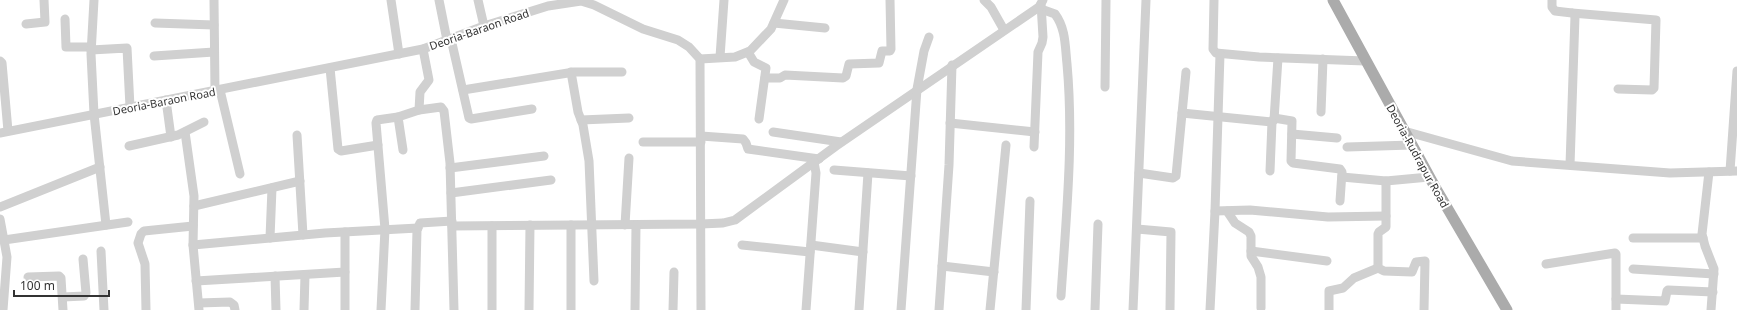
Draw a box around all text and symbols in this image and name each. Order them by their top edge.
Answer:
street label: Deoria-Baraon Road [427,5,531,53]
street label: Deoria-Baraon Road [111,84,217,118]
street label: Deoria-Rudrapur Road [1383,102,1453,210]
scale bar [14,272,109,298]
text: 100 m [20,277,55,294]

